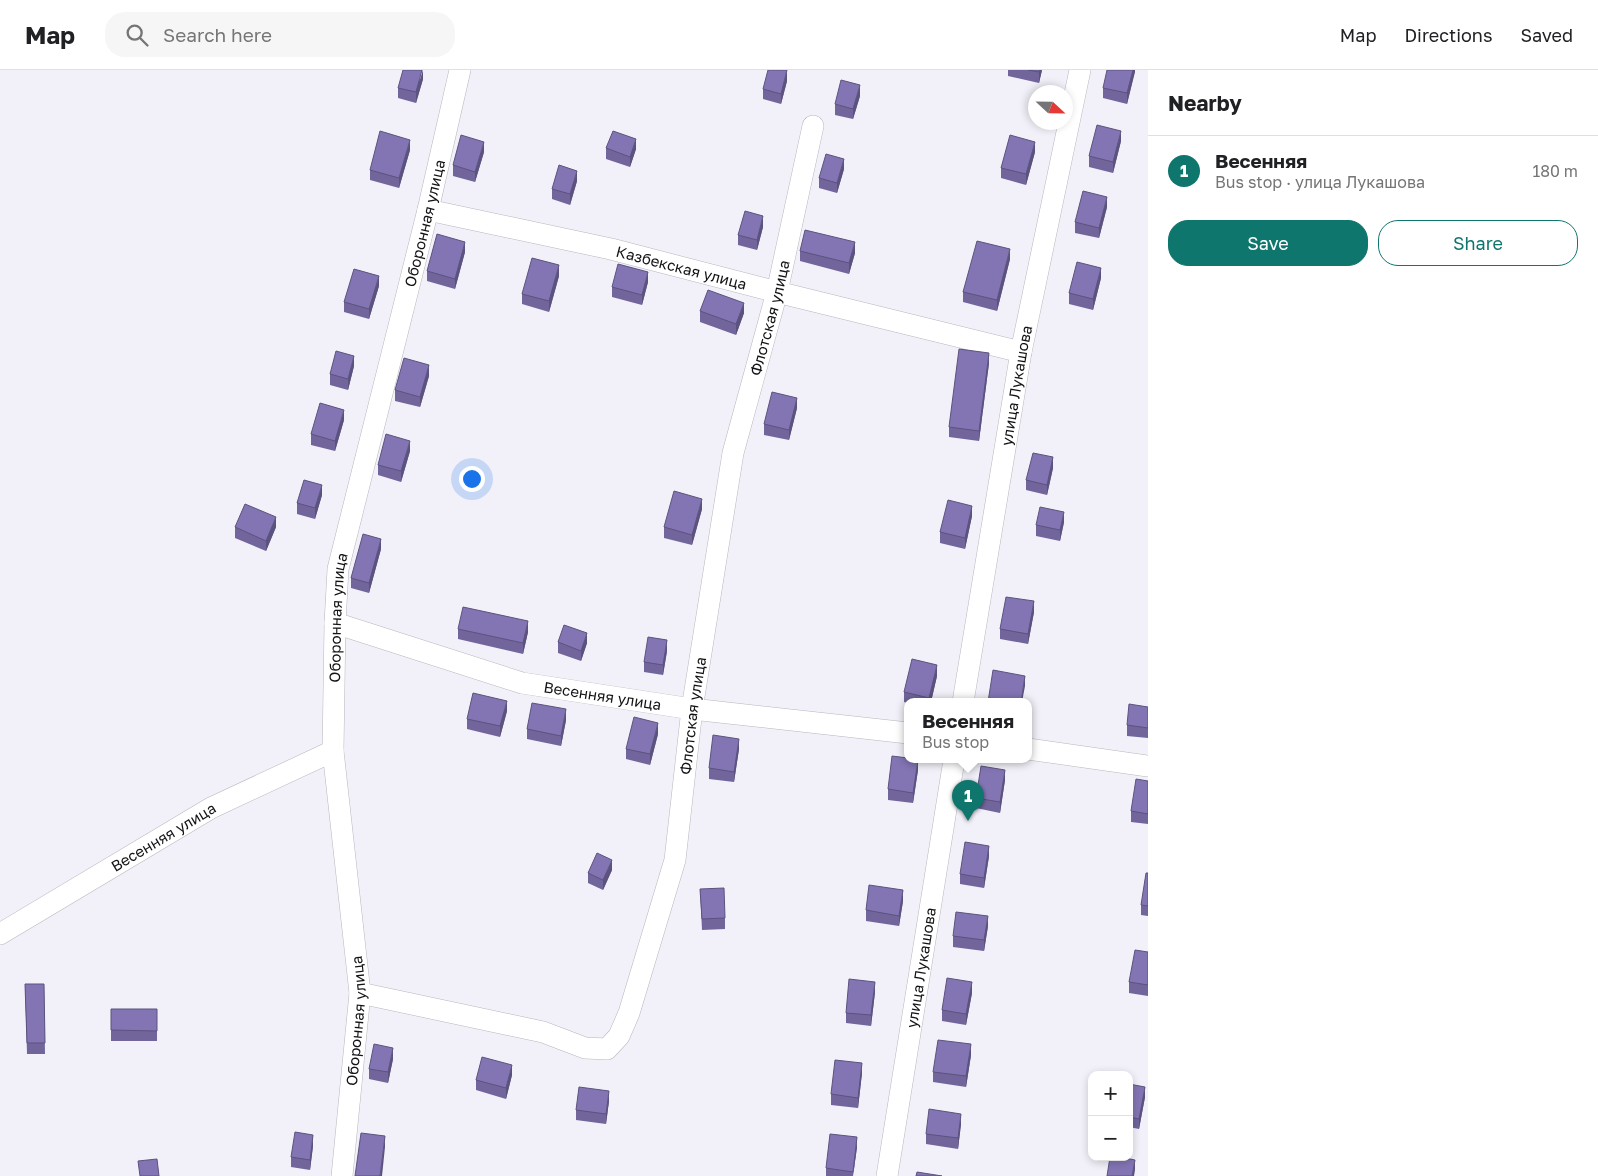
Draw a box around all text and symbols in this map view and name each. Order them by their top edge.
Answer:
search box [105,12,455,57]
text: Map [25,20,75,49]
icon: search [123,21,151,49]
text: Search here [163,23,272,46]
text: Map [1340,24,1376,46]
text: Directions [1404,24,1492,46]
text: Saved [1520,24,1573,46]
north arrow [1028,85,1073,130]
text: Nearby [1168,90,1242,116]
text: Весенняя [1215,149,1307,172]
street label: Оборонная улица [400,158,448,289]
text: 1 [1180,161,1188,181]
text: 180 m [1532,161,1578,181]
text: Bus stop · улица Лукашова [1215,172,1425,192]
button: Save [1168,220,1368,266]
button: Share [1378,220,1578,266]
street label: Казбекская улица [614,242,749,293]
street label: Флотская улица [746,258,793,377]
street label: улица Лукашова [997,324,1035,447]
your location [459,466,485,492]
street label: Оборонная улица [325,551,351,683]
street label: Флотская улица [676,655,709,776]
street label: Весенняя улица [543,677,663,713]
popup [904,698,1032,763]
text: Весенняя [922,709,1014,732]
text: Bus stop [922,732,989,752]
pin: 1 [952,780,984,821]
street label: Весенняя улица [107,798,219,875]
street label: улица Лукашова [902,906,939,1029]
street label: Оборонная улица [342,955,369,1087]
map controls [1088,1071,1133,1161]
button: + [1088,1071,1133,1116]
button: − [1088,1116,1133,1161]

